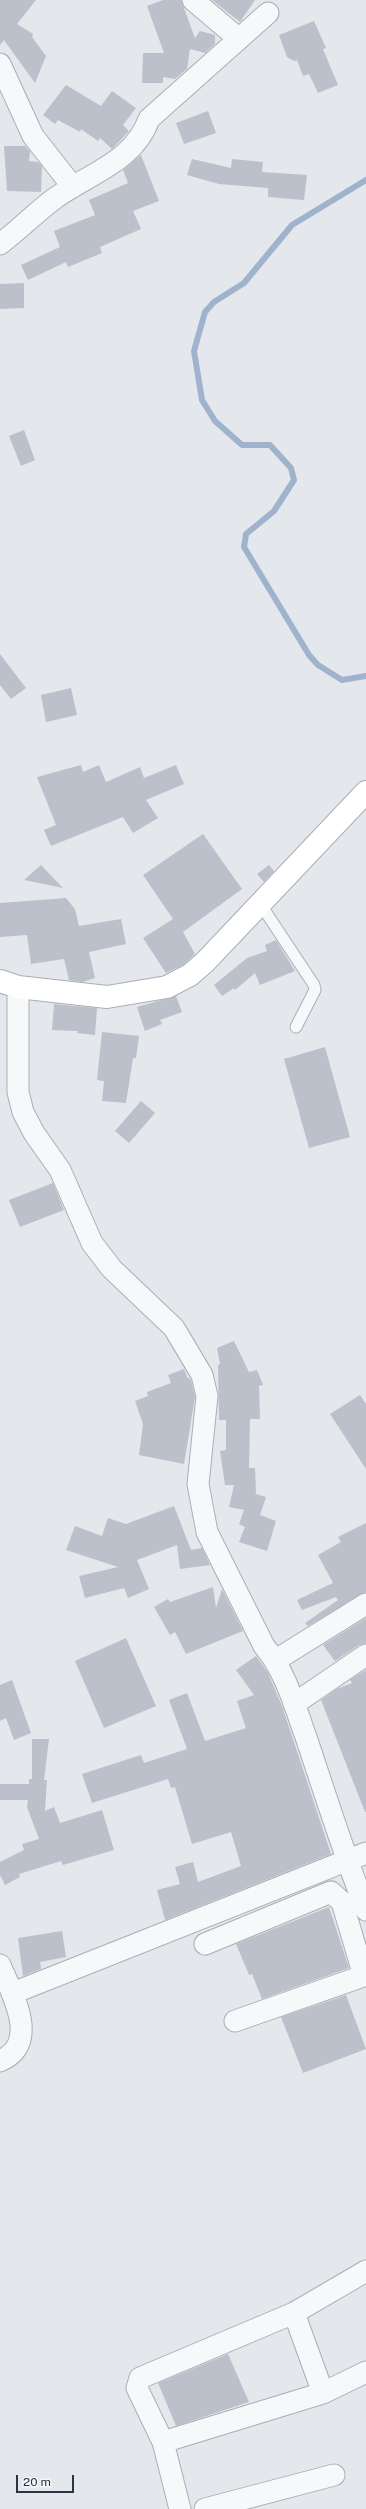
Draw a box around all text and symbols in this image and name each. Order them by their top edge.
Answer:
scale bar [18,2467,76,2493]
text: 20 m [23,2475,51,2489]

